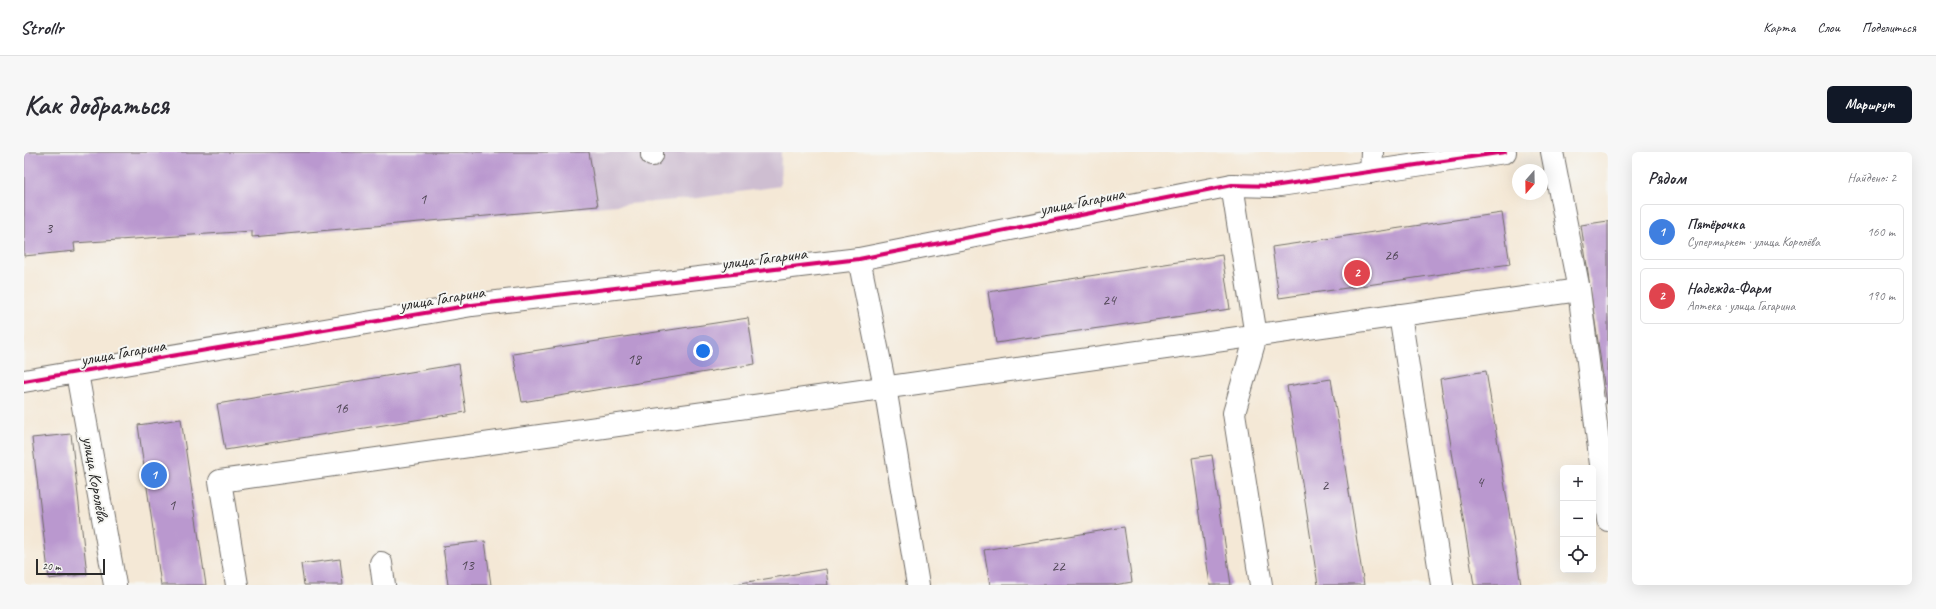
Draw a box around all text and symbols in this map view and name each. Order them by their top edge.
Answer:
text: Strollr [20,16,63,40]
text: Карта [1763,19,1795,36]
text: Слои [1817,19,1840,36]
text: Поделиться [1862,19,1916,36]
button: Маршрут [1827,86,1912,123]
text: Как добраться [24,87,169,122]
north arrow [1512,164,1548,200]
text: Рядом [1648,168,1686,189]
text: Найдено: 2 [1848,170,1896,186]
street label: улица Гагарина [1037,183,1128,220]
house number: 1 [420,190,428,209]
text: Пятёрочка [1687,215,1744,234]
house number: 3 [46,219,54,238]
text: 1 [1659,224,1665,240]
text: 160 m [1867,224,1895,240]
text: Супермаркет · улица Королёва [1687,234,1820,250]
street label: улица Гагарина [719,243,810,274]
house number: 26 [1384,246,1399,265]
pin: 2 [1344,258,1370,288]
text: Надежда-Фарм [1687,279,1770,298]
street label: улица Гагарина [397,281,488,316]
text: 2 [1659,288,1665,304]
text: 190 m [1867,288,1895,304]
house number: 24 [1102,291,1117,310]
text: Аптека · улица Гагарина [1687,298,1795,314]
street label: улица Гагарина [78,334,169,370]
your location [693,341,713,361]
house number: 18 [627,350,642,369]
house number: 16 [334,399,349,418]
street label: улица Королёва [77,434,114,525]
pin: 1 [141,460,167,490]
map controls [1560,465,1596,573]
button: + [1560,465,1596,501]
house number: 4 [1477,473,1485,492]
house number: 2 [1322,476,1330,495]
house number: 1 [169,496,177,515]
button: − [1560,501,1596,537]
button: locate [1560,537,1596,573]
house number: 13 [460,556,475,575]
scale bar [36,557,105,576]
house number: 22 [1051,557,1066,576]
text: 20 m [42,559,61,573]

